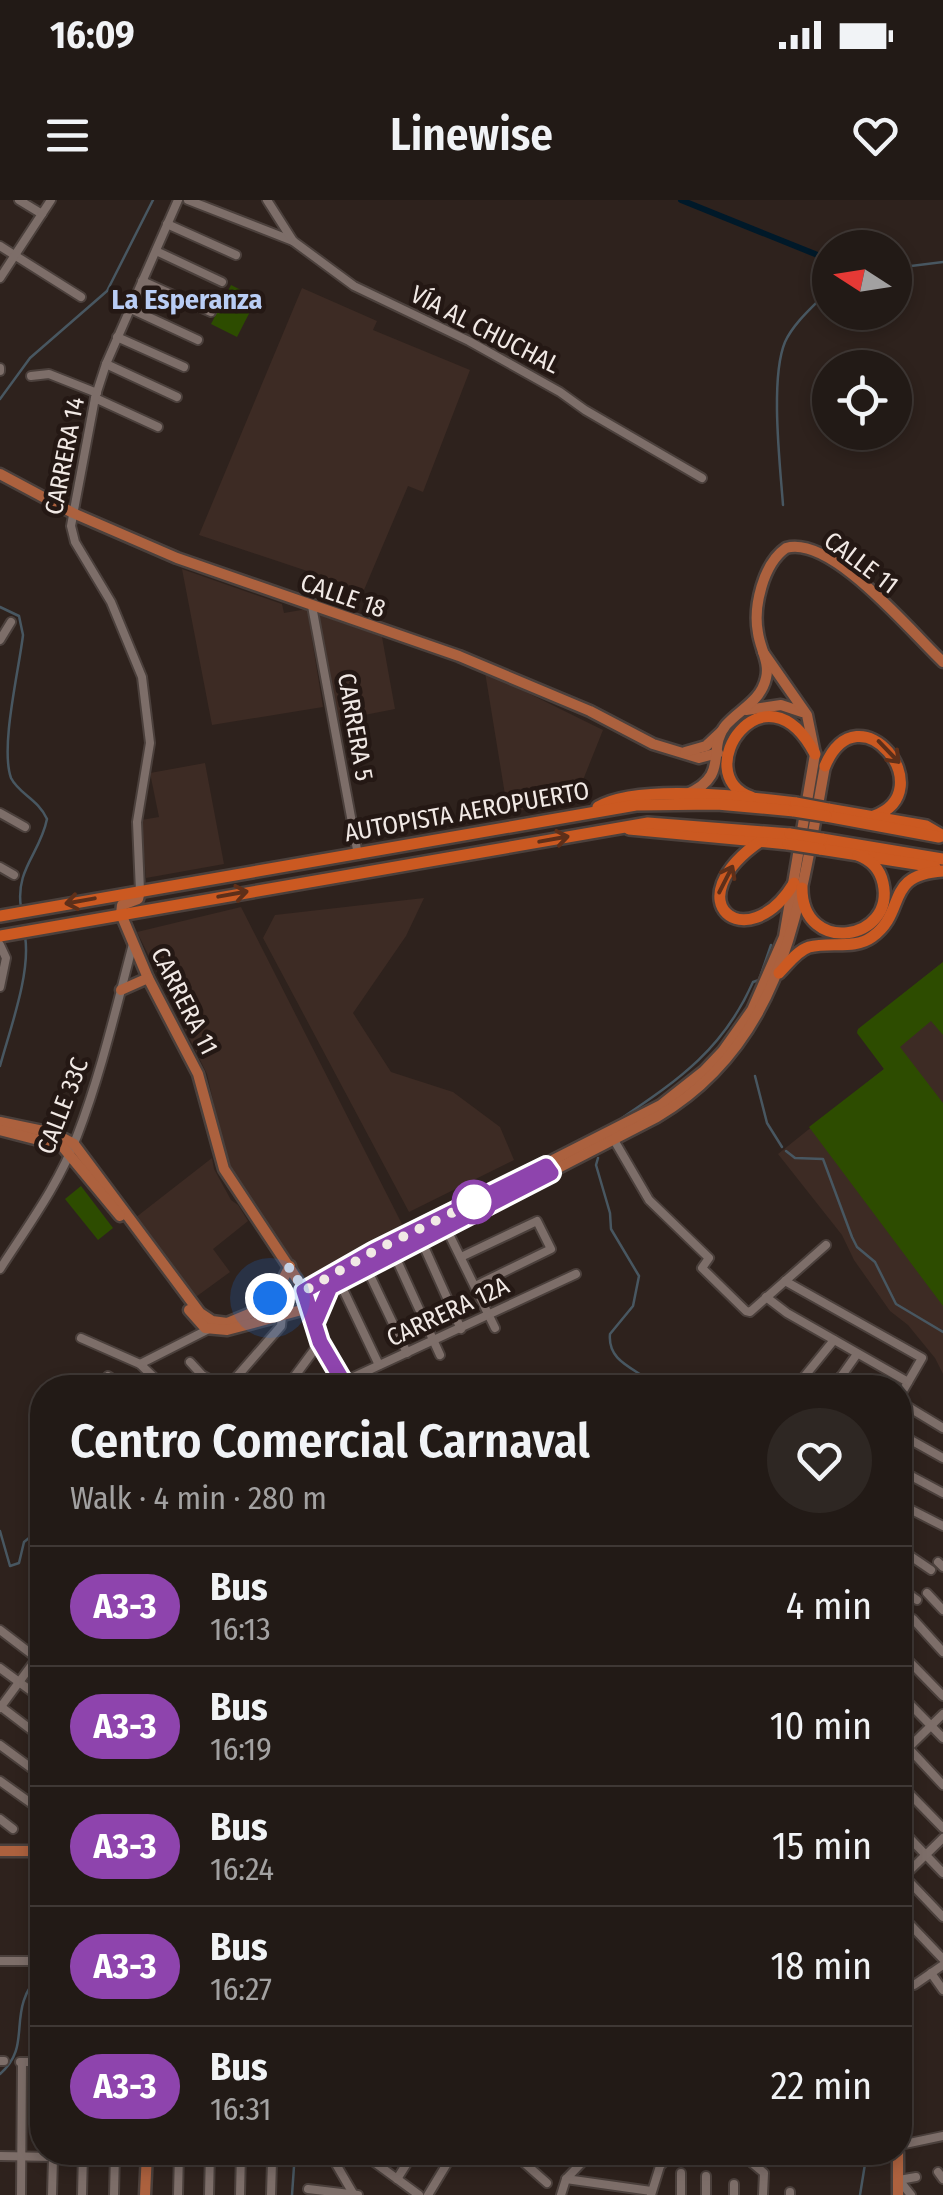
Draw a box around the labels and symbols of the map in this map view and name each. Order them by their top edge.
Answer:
north arrow [812,230,912,330]
street label: VÍA AL CHUCHAL [406,279,565,380]
district label: La Esperanza [112,283,262,316]
street label: CARRERA 14 [39,395,91,517]
street label: CALLE 11 [818,526,904,600]
street label: CALLE 18 [297,568,389,624]
street label: CARRERA 5 [331,671,379,783]
one-way arrow [877,739,901,764]
street label: AUTOPISTA AEROPUERTO [342,776,592,848]
one-way arrow [537,829,569,848]
one-way arrow [718,864,737,894]
one-way arrow [217,884,249,903]
one-way arrow [65,892,97,911]
street label: CARRERA 11 [144,942,224,1060]
street label: CALLE 33C [31,1053,95,1158]
unlabelled marker [453,1181,495,1223]
street label: CARRERA 12A [382,1271,514,1353]
your location [245,1273,295,1323]

